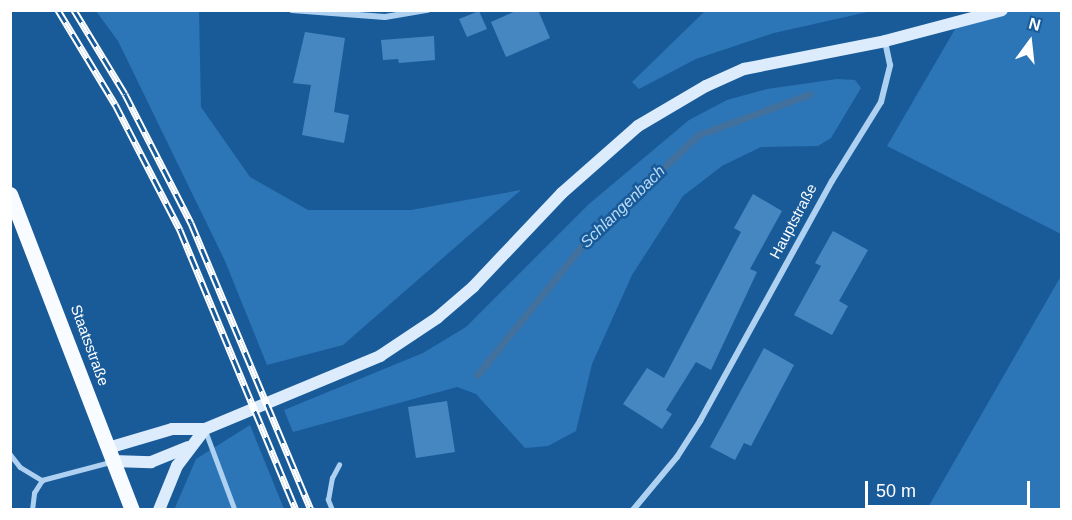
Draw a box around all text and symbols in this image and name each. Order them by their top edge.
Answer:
north arrow [1000,12,1060,72]
text: N [1027,14,1043,34]
water label: Schlangenbach [577,162,669,252]
street label: Hauptstraße [766,180,820,262]
street label: Staatsstraße [67,302,113,388]
scale bar [868,469,1033,507]
text: 50 m [876,481,916,501]

